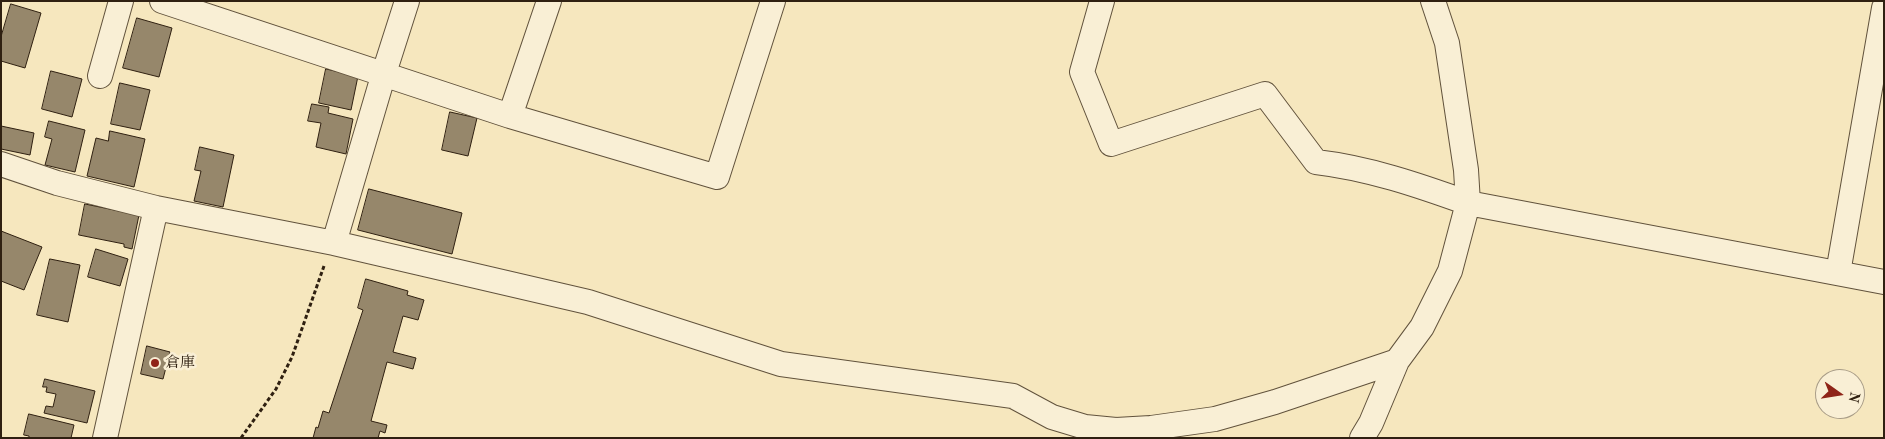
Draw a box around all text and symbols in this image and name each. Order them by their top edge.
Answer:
place label: 倉庫 [165,354,195,372]
marker: 倉庫 [149,357,161,369]
north arrow [1815,369,1865,419]
text: N [1846,390,1862,404]

